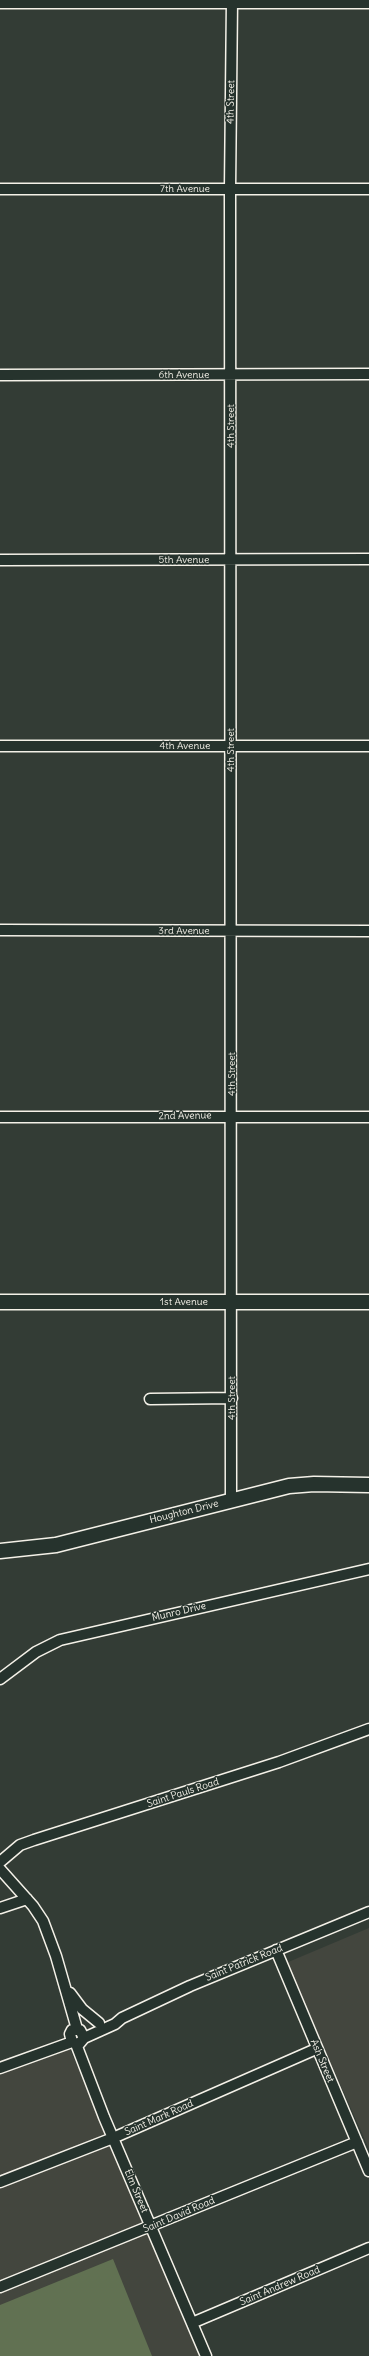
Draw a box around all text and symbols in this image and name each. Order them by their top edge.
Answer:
street label: 4th Street [225,80,237,124]
street label: 7th Avenue [160,183,210,195]
street label: 6th Avenue [159,369,209,381]
street label: 4th Street [225,404,237,448]
street label: 5th Avenue [159,554,209,566]
street label: 4th Street [225,728,237,772]
street label: 4th Avenue [160,740,210,752]
street label: 3rd Avenue [158,925,210,937]
street label: 4th Street [226,1052,238,1096]
street label: 2nd Avenue [158,1110,212,1122]
street label: 1st Avenue [160,1296,208,1308]
street label: 4th Street [226,1376,238,1420]
street label: Houghton Drive [148,1498,220,1526]
street label: Munro Drive [151,1600,207,1624]
street label: Saint Pauls Road [146,1776,220,1810]
street label: Saint Patrick Road [204,1942,284,1984]
street label: Ash Street [308,2038,336,2084]
street label: Saint Mark Road [123,2098,195,2138]
street label: Elm Street [121,2168,151,2214]
street label: Saint David Road [141,2195,217,2235]
street label: Saint Andrew Road [238,2264,322,2308]

